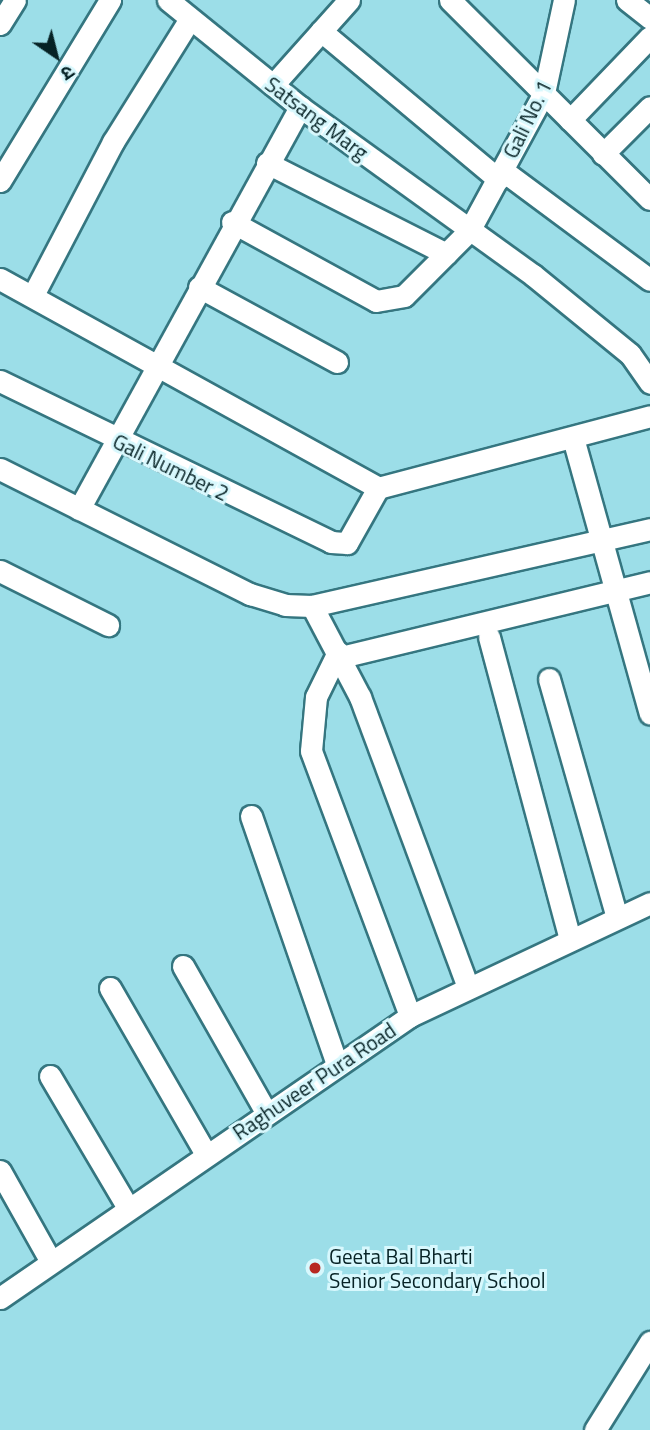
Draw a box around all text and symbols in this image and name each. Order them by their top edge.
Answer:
north arrow [21,21,91,91]
text: उ [55,59,81,89]
street label: Satsang Marg [261,71,373,165]
street label: Gali No. 1 [497,76,557,162]
street label: Gali Number 2 [109,428,233,506]
street label: Raghuveer Pura Road [228,1017,400,1145]
place label: Geeta Bal Bharti Senior Secondary School [329,1243,546,1293]
marker: Geeta Bal Bharti Senior Secondary School [307,1260,323,1276]

